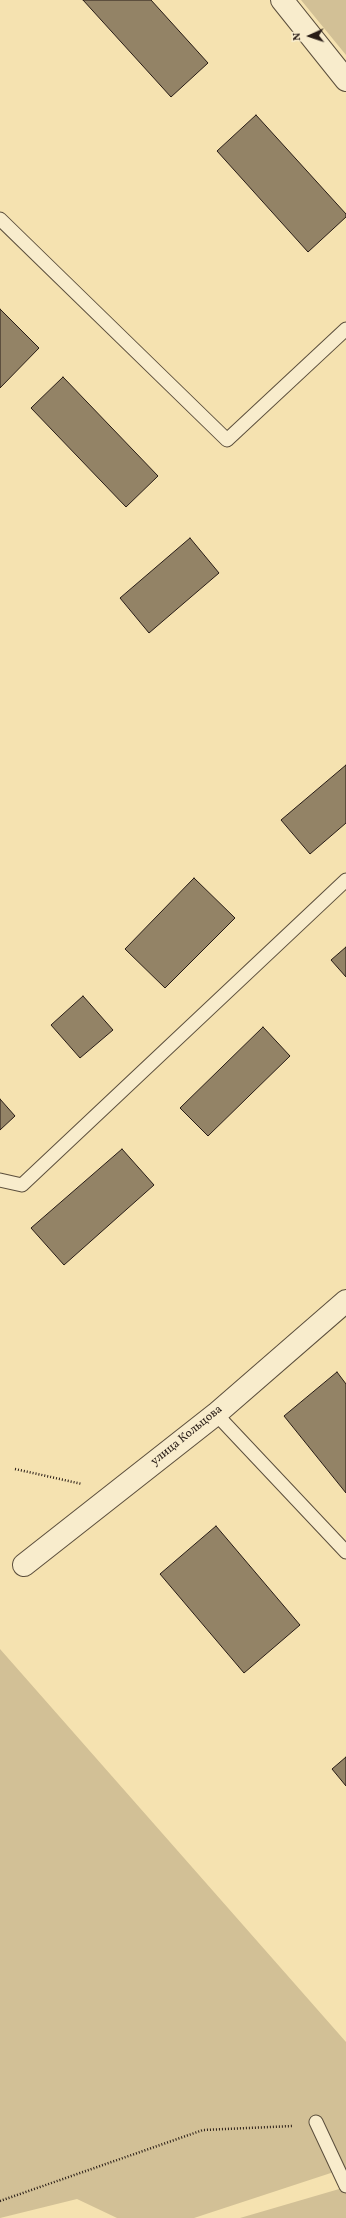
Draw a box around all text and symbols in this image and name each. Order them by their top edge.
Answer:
north arrow [290,16,330,56]
text: N [290,32,305,41]
street label: улица Кольцова [148,1403,226,1469]

